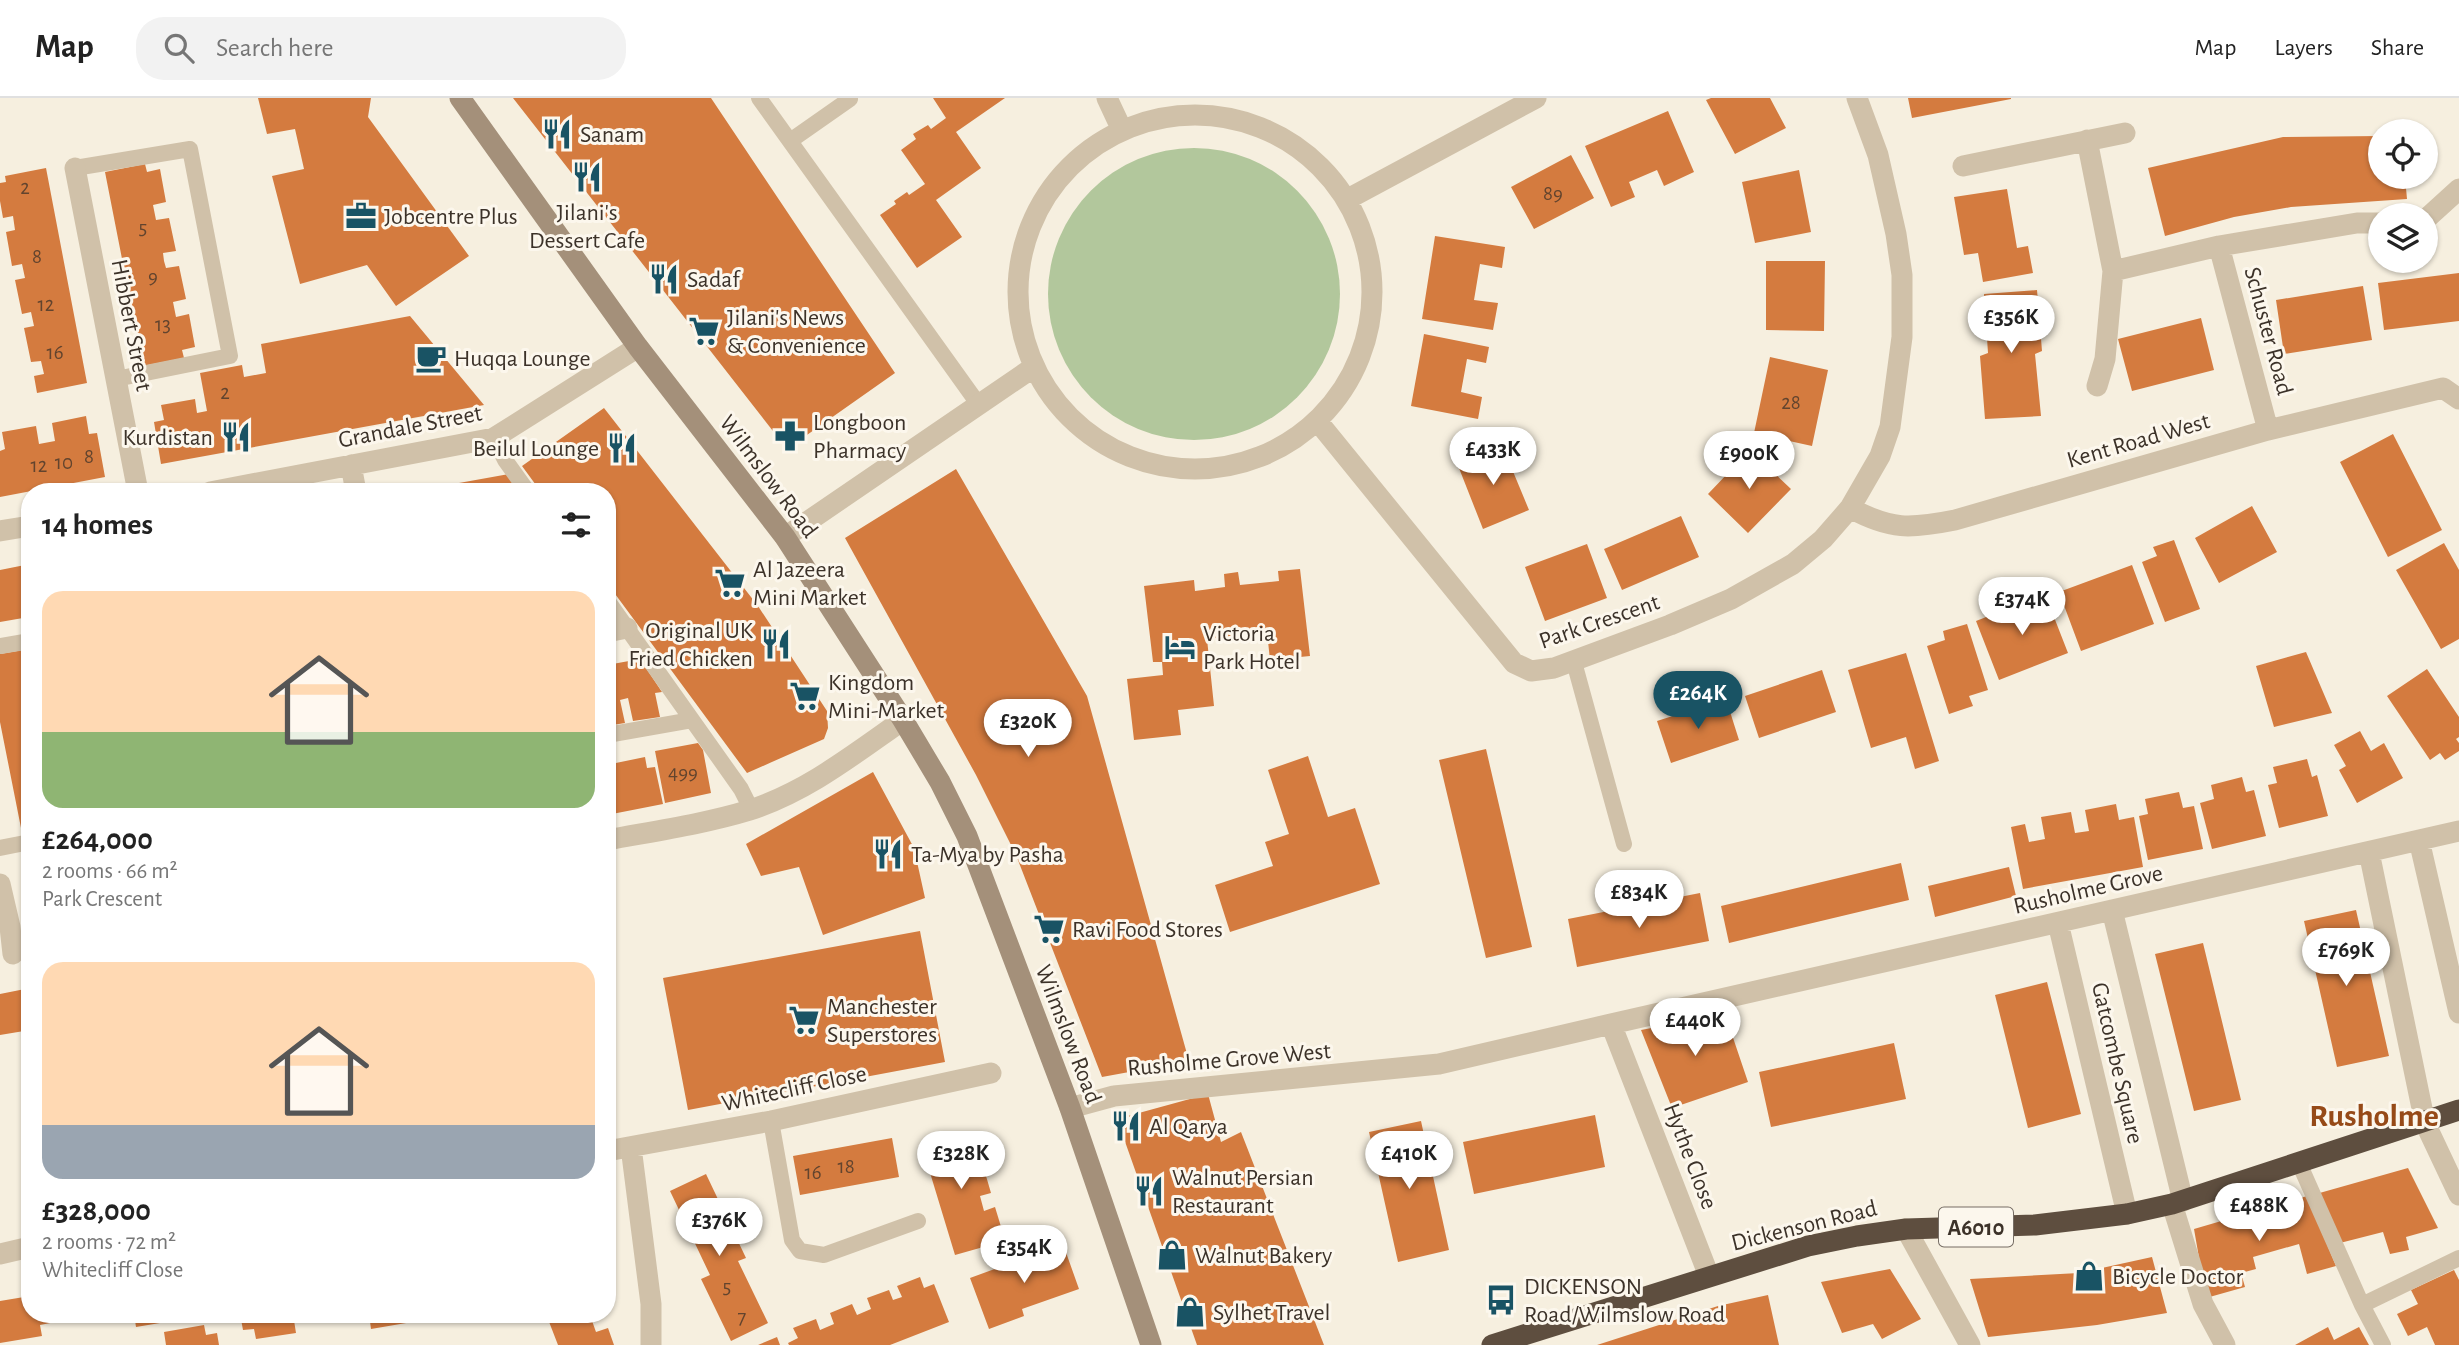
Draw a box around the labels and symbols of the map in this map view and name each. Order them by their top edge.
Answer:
restaurant icon: Sanam [540,117,574,151]
place label: Sanam [580,123,644,147]
restaurant icon: Jilani's Dessert Cafe [570,160,604,194]
house number: 2 [20,177,30,198]
house number: 89 [1543,183,1563,204]
office icon: Jobcentre Plus [344,199,378,233]
place label: Jilani's Dessert Cafe [529,201,645,253]
place label: Jobcentre Plus [384,205,518,229]
house number: 5 [139,217,147,238]
house number: 8 [32,246,42,267]
street label: Hibbert Street [106,257,156,393]
restaurant icon: Sadaf [647,262,681,296]
street label: Schuster Road [2239,265,2297,398]
house number: 9 [148,266,158,287]
place label: Sadaf [687,268,741,292]
house number: 12 [38,294,54,315]
pin: £356K [1962,296,2060,355]
place label: Jilani's News & Convenience [727,306,866,358]
house number: 13 [155,314,171,335]
supermarket icon: Jilani's News & Convenience [687,314,721,348]
cafe icon: Huqqa Lounge [414,341,448,375]
house number: 16 [46,342,64,363]
place label: Huqqa Lounge [454,347,591,371]
house number: 2 [220,382,230,403]
house number: 28 [1781,392,1801,413]
street label: Grandale Street [336,401,484,453]
street label: Kent Road West [2064,409,2213,473]
street label: Wilmslow Road [715,411,822,542]
place label: Longboon Pharmacy [813,411,906,463]
pharmacy icon: Longboon Pharmacy [773,419,807,453]
restaurant icon: Kurdistan [219,420,253,454]
place label: Kurdistan [123,426,213,450]
pin: £433K [1444,428,1542,487]
restaurant icon: Beilul Lounge [605,431,639,465]
pin: £900K [1700,432,1798,491]
place label: Beilul Lounge [473,437,599,461]
house number: 8 [84,446,94,467]
house number: 10 [55,452,73,473]
house number: 12 [31,455,47,476]
place label: Al Jazeera Mini Market [753,558,867,610]
supermarket icon: Al Jazeera Mini Market [713,566,747,600]
pin: £374K [1973,578,2071,637]
street label: Park Crescent [1536,590,1663,654]
place label: Original UK Fried Chicken [628,619,754,671]
place label: Victoria Park Hotel [1203,622,1300,674]
restaurant icon: Original UK Fried Chicken [759,627,793,661]
hotel icon: Victoria Park Hotel [1163,630,1197,664]
place label: Kingdom Mini-Market [828,671,945,723]
pin: £264K [1649,672,1747,731]
supermarket icon: Kingdom Mini-Market [788,679,822,713]
pin: £320K [979,700,1077,759]
house number: 499 [668,762,698,783]
restaurant icon: Ta-Mya by Pasha [871,837,905,871]
place label: Ta-Mya by Pasha [911,843,1064,867]
street label: Rusholme Grove [2011,861,2165,919]
pin: £834K [1590,870,1688,930]
supermarket icon: Ravi Food Stores [1032,912,1066,946]
place label: Ravi Food Stores [1072,918,1223,942]
pin: £769K [2297,928,2395,988]
street label: Wilmslow Road [1031,962,1106,1107]
street label: Gatcombe Square [2087,980,2147,1146]
place label: Manchester Superstores [827,995,937,1047]
pin: £440K [1646,998,1744,1058]
supermarket icon: Manchester Superstores [787,1003,821,1037]
street label: Rusholme Grove West [1126,1039,1332,1081]
street label: Whitecliff Close [720,1062,869,1116]
street label: Hythe Close [1659,1100,1721,1213]
district label: Rusholme [2309,1100,2439,1132]
restaurant icon: Al Qarya [1109,1109,1143,1143]
place label: Al Qarya [1149,1115,1228,1139]
pin: £328K [912,1132,1010,1191]
pin: £410K [1360,1132,1458,1191]
house number: 18 [837,1156,855,1177]
house number: 16 [804,1162,822,1183]
place label: Walnut Persian Restaurant [1172,1166,1314,1218]
restaurant icon: Walnut Persian Restaurant [1132,1174,1166,1208]
pin: £488K [2210,1184,2308,1243]
street label: Dickenson Road [1729,1196,1879,1256]
pin: £376K [670,1198,768,1258]
road number: A6010 [1939,1208,2013,1246]
pin: £354K [975,1226,1073,1285]
shop icon: Walnut Bakery [1155,1238,1189,1272]
place label: Walnut Bakery [1195,1244,1332,1268]
shop icon: Bicycle Doctor [2072,1259,2106,1293]
place label: Bicycle Doctor [2112,1265,2243,1289]
place label: DICKENSON Road/Wilmslow Road [1524,1275,1725,1327]
house number: 5 [723,1276,731,1297]
bus stop icon: DICKENSON Road/Wilmslow Road [1484,1283,1518,1317]
shop icon: Sylhet Travel [1173,1295,1207,1329]
place label: Sylhet Travel [1213,1301,1331,1325]
house number: 7 [738,1307,747,1328]

